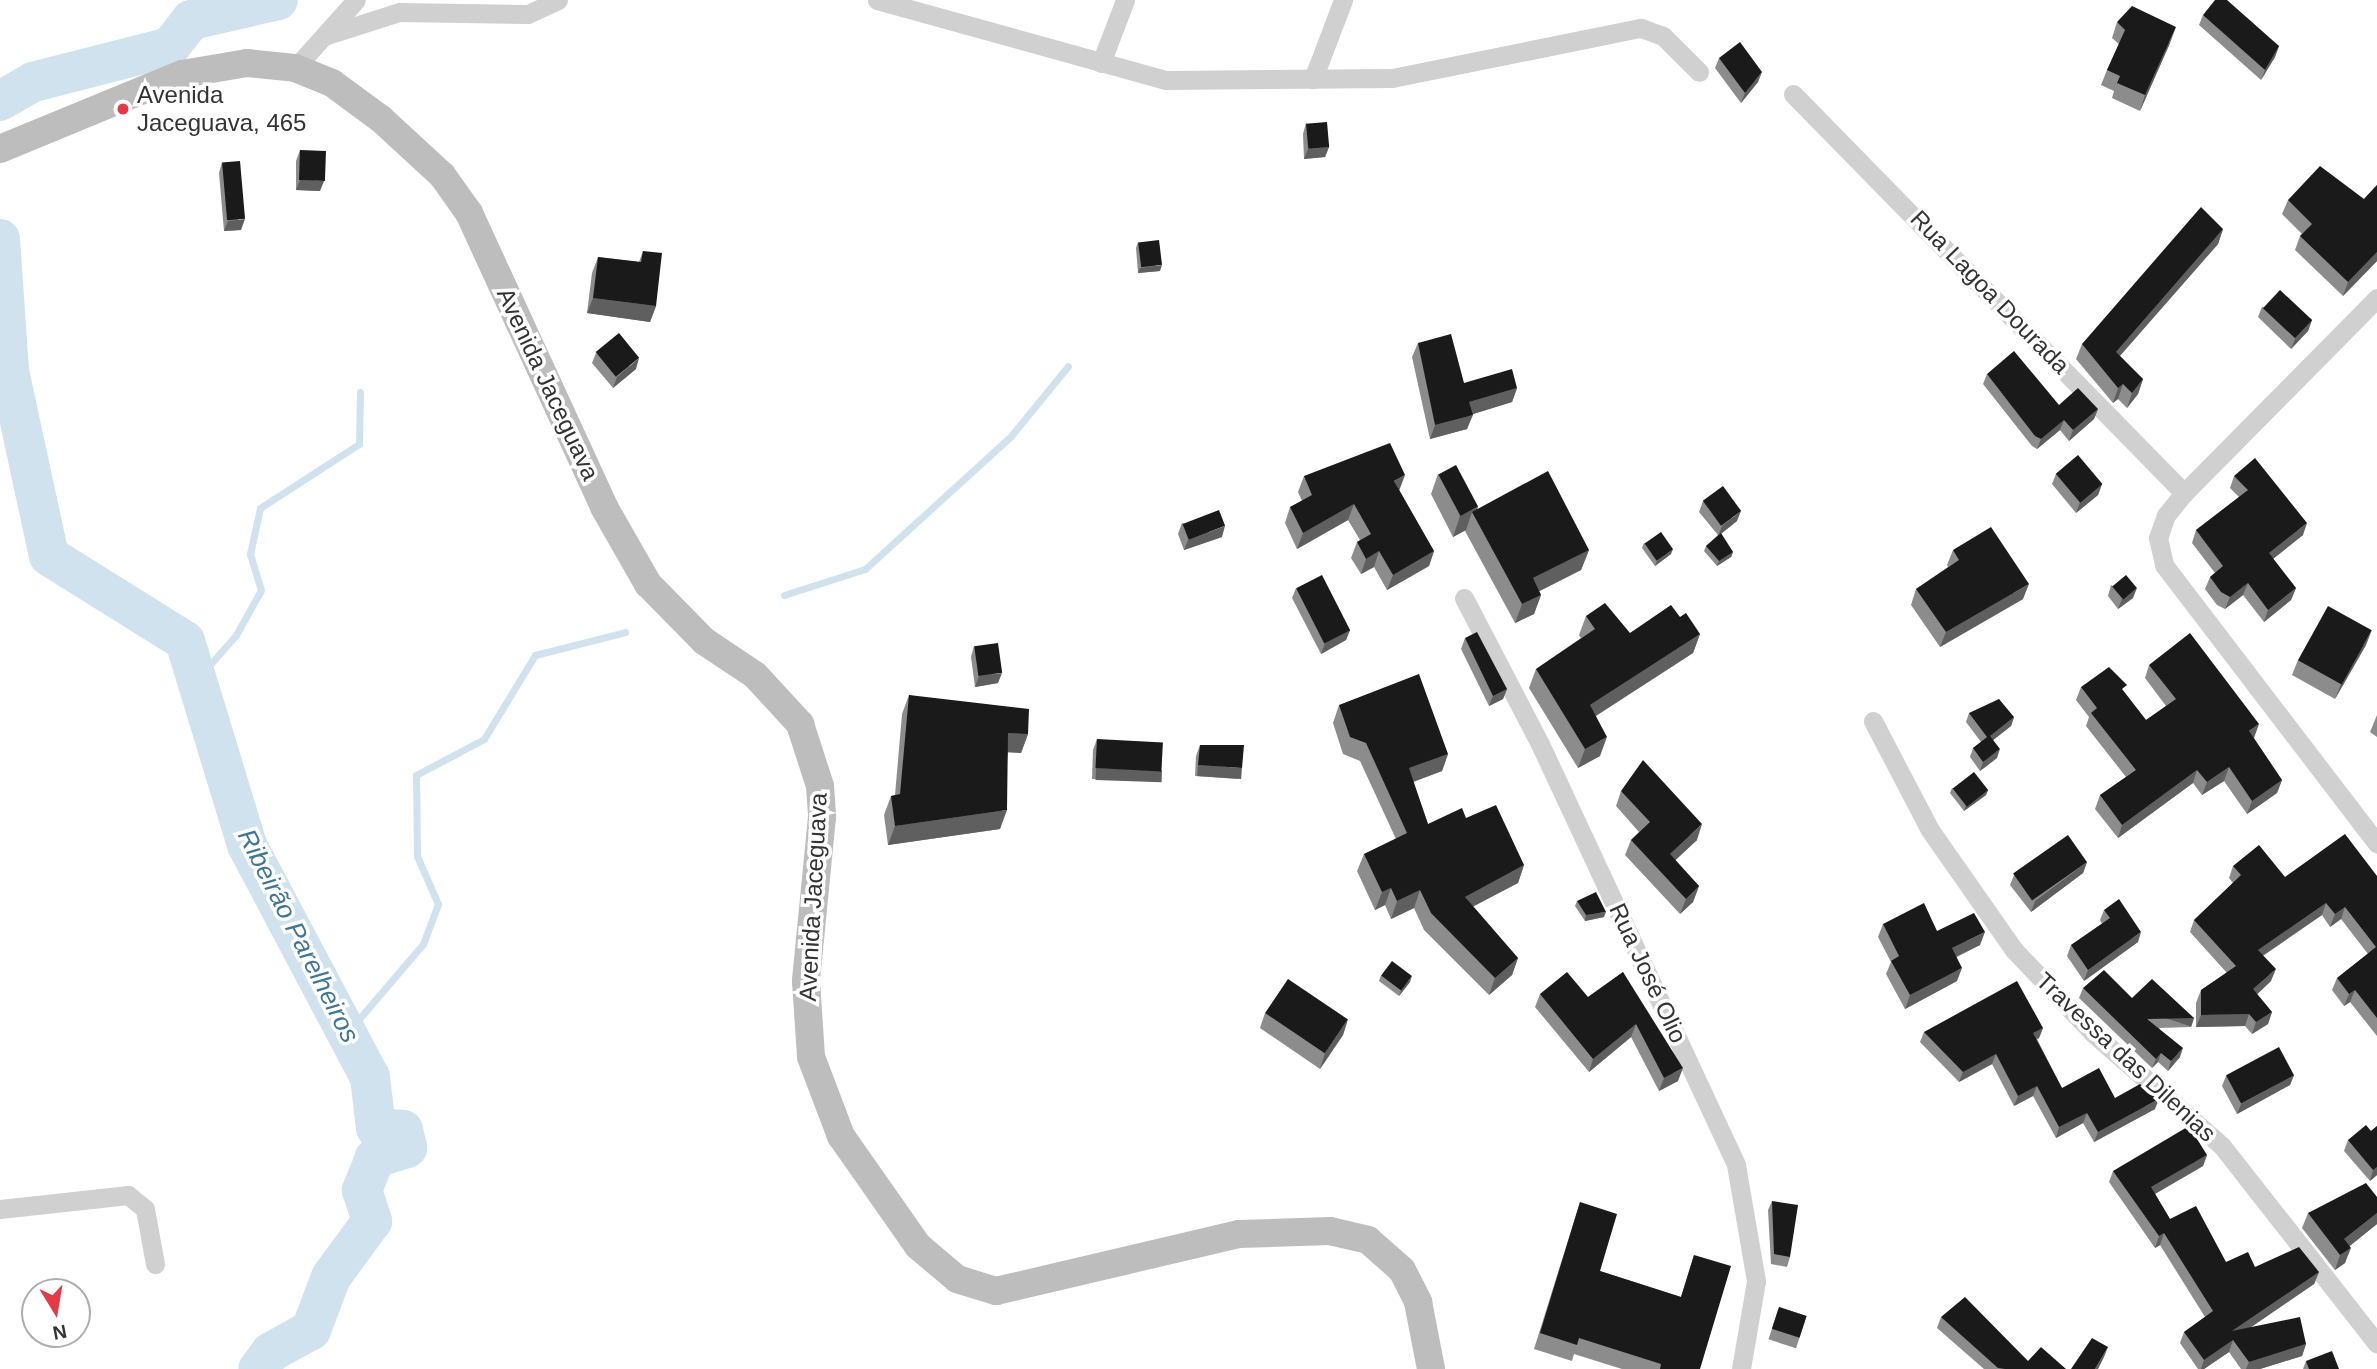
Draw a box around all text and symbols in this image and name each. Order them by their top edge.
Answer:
place label: Avenida Jaceguava, 465 [137,81,306,137]
marker: Avenida Jaceguava, 465 [115,101,131,117]
street label: Rua Lagoa Dourada [1905,204,2075,380]
street label: Avenida Jaceguava [491,283,605,485]
street label: Avenida Jaceguava [793,792,833,1002]
water label: Ribeirão Parelheiros [231,824,365,1048]
street label: Rua José Olio [1603,899,1693,1047]
street label: Travessa das Dilenias [2030,966,2222,1148]
north arrow [21,1278,91,1348]
text: N [51,1321,68,1344]

